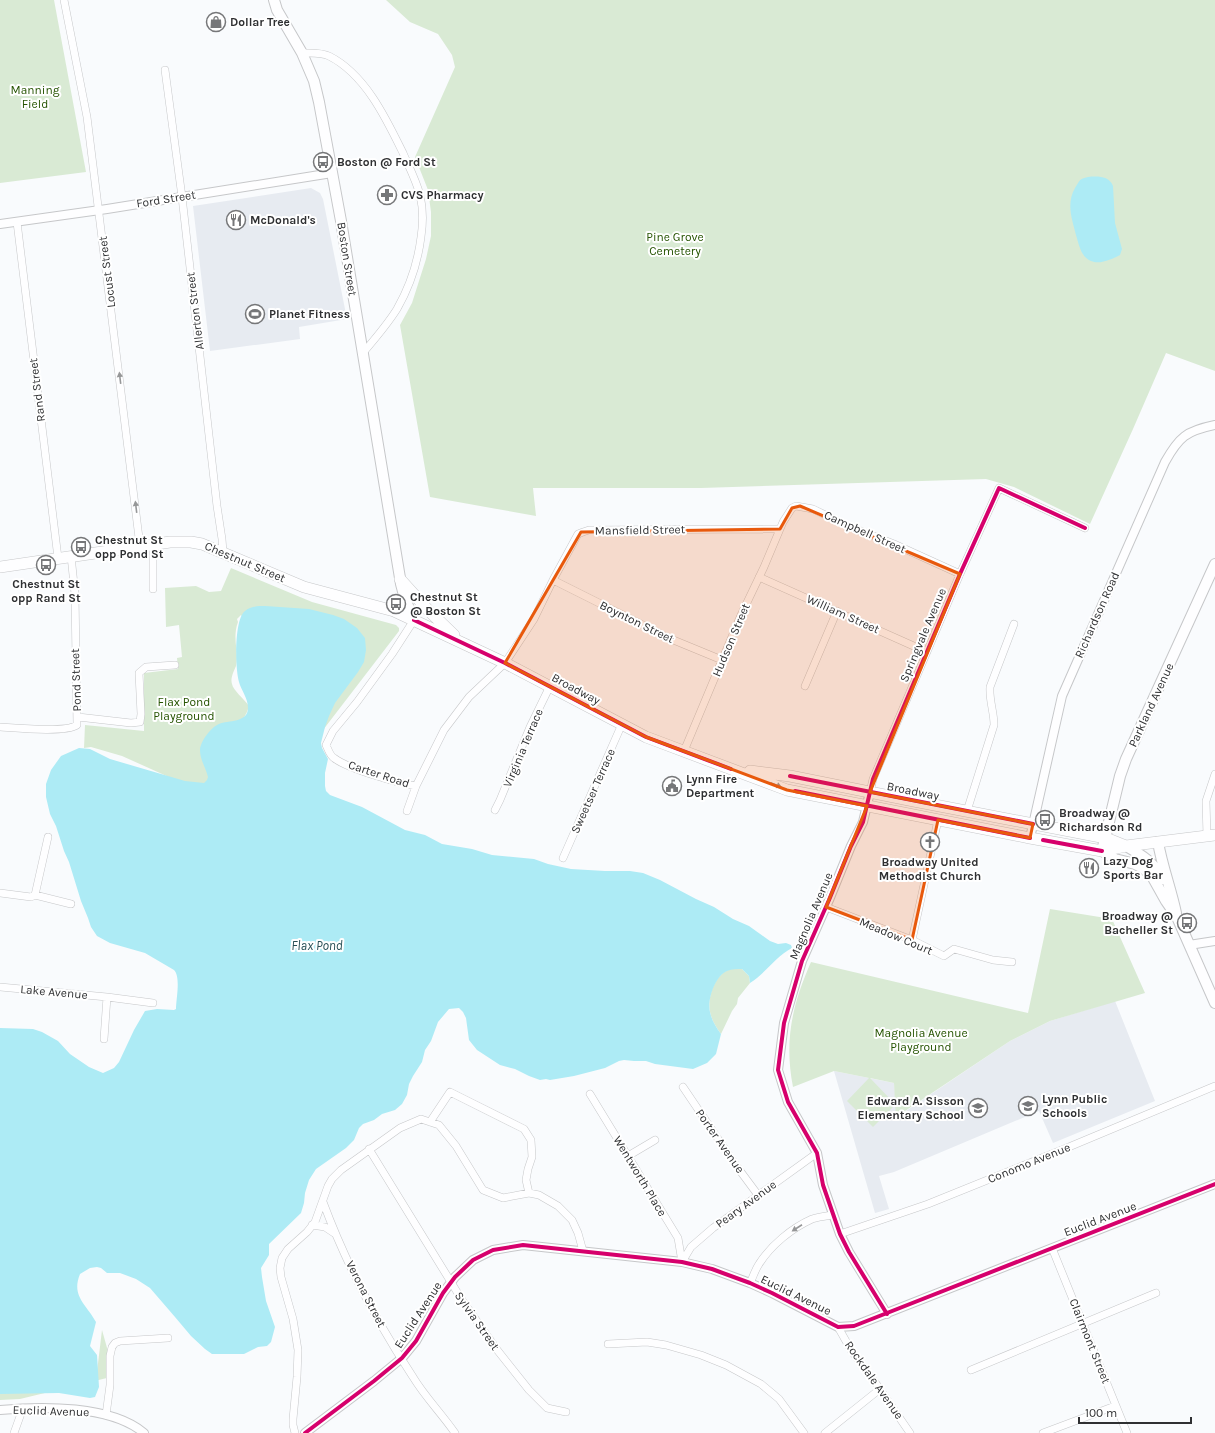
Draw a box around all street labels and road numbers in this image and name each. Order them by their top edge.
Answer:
street label: Ford Street [135,187,197,211]
street label: Boston Street [334,221,360,297]
street label: Locust Street [96,235,118,309]
street label: Allerton Street [183,271,207,351]
street label: Rand Street [26,357,48,423]
street label: Campbell Street [822,508,908,556]
street label: Mansfield Street [595,522,686,538]
street label: Chestnut Street [203,539,288,586]
street label: Richardson Road [1072,570,1122,660]
street label: Springvale Avenue [897,586,949,684]
street label: William Street [804,592,882,636]
street label: Boynton Street [598,598,677,646]
street label: Hudson Street [709,601,753,679]
street label: Pond Street [68,648,84,712]
street label: Parkland Avenue [1125,661,1177,749]
street label: Broadway [549,670,603,708]
street label: Virginia Terrace [500,707,546,789]
street label: Sweetser Terrace [568,746,618,836]
street label: Carter Road [346,757,412,791]
street label: Broadway [886,779,941,803]
street label: Magnolia Avenue [786,870,836,962]
street label: Meadow Court [857,914,935,958]
street label: Lake Avenue [20,982,88,1002]
street label: Porter Avenue [693,1106,747,1176]
street label: Wentworth Place [610,1133,670,1219]
street label: Conomo Avenue [986,1140,1072,1186]
street label: Peary Avenue [713,1177,779,1231]
street label: Euclid Avenue [1062,1199,1138,1239]
street label: Verona Street [343,1258,389,1330]
street label: Euclid Avenue [759,1272,833,1318]
street label: Euclid Avenue [391,1279,445,1351]
street label: Sylvia Street [452,1289,503,1353]
street label: Clairmont Street [1067,1296,1114,1386]
street label: Rockdale Avenue [842,1338,906,1422]
street label: Euclid Avenue [12,1403,90,1419]

